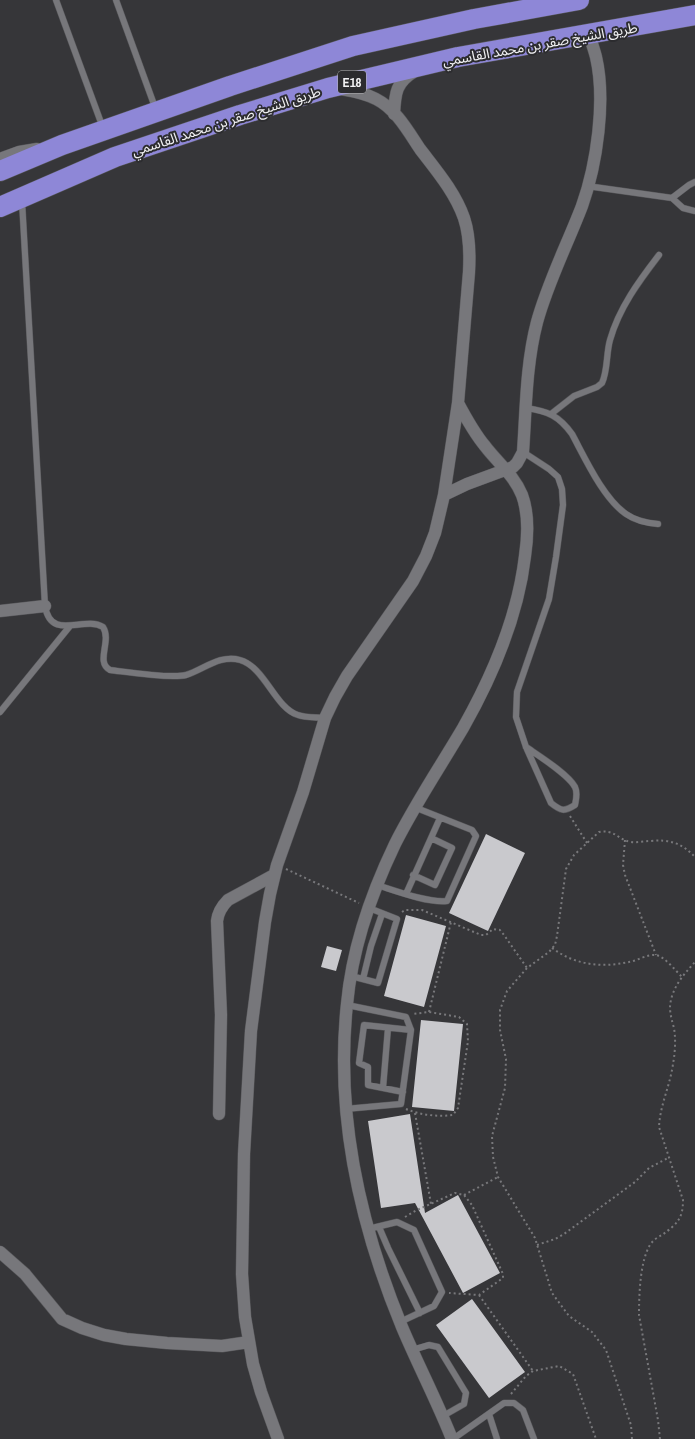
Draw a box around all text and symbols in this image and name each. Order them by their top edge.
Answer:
street label: طريق الشيخ صقر بن محمد القاسمي [441,18,639,72]
road number: E18 [338,71,366,93]
street label: طريق الشيخ صقر بن محمد القاسمي [129,82,323,162]

